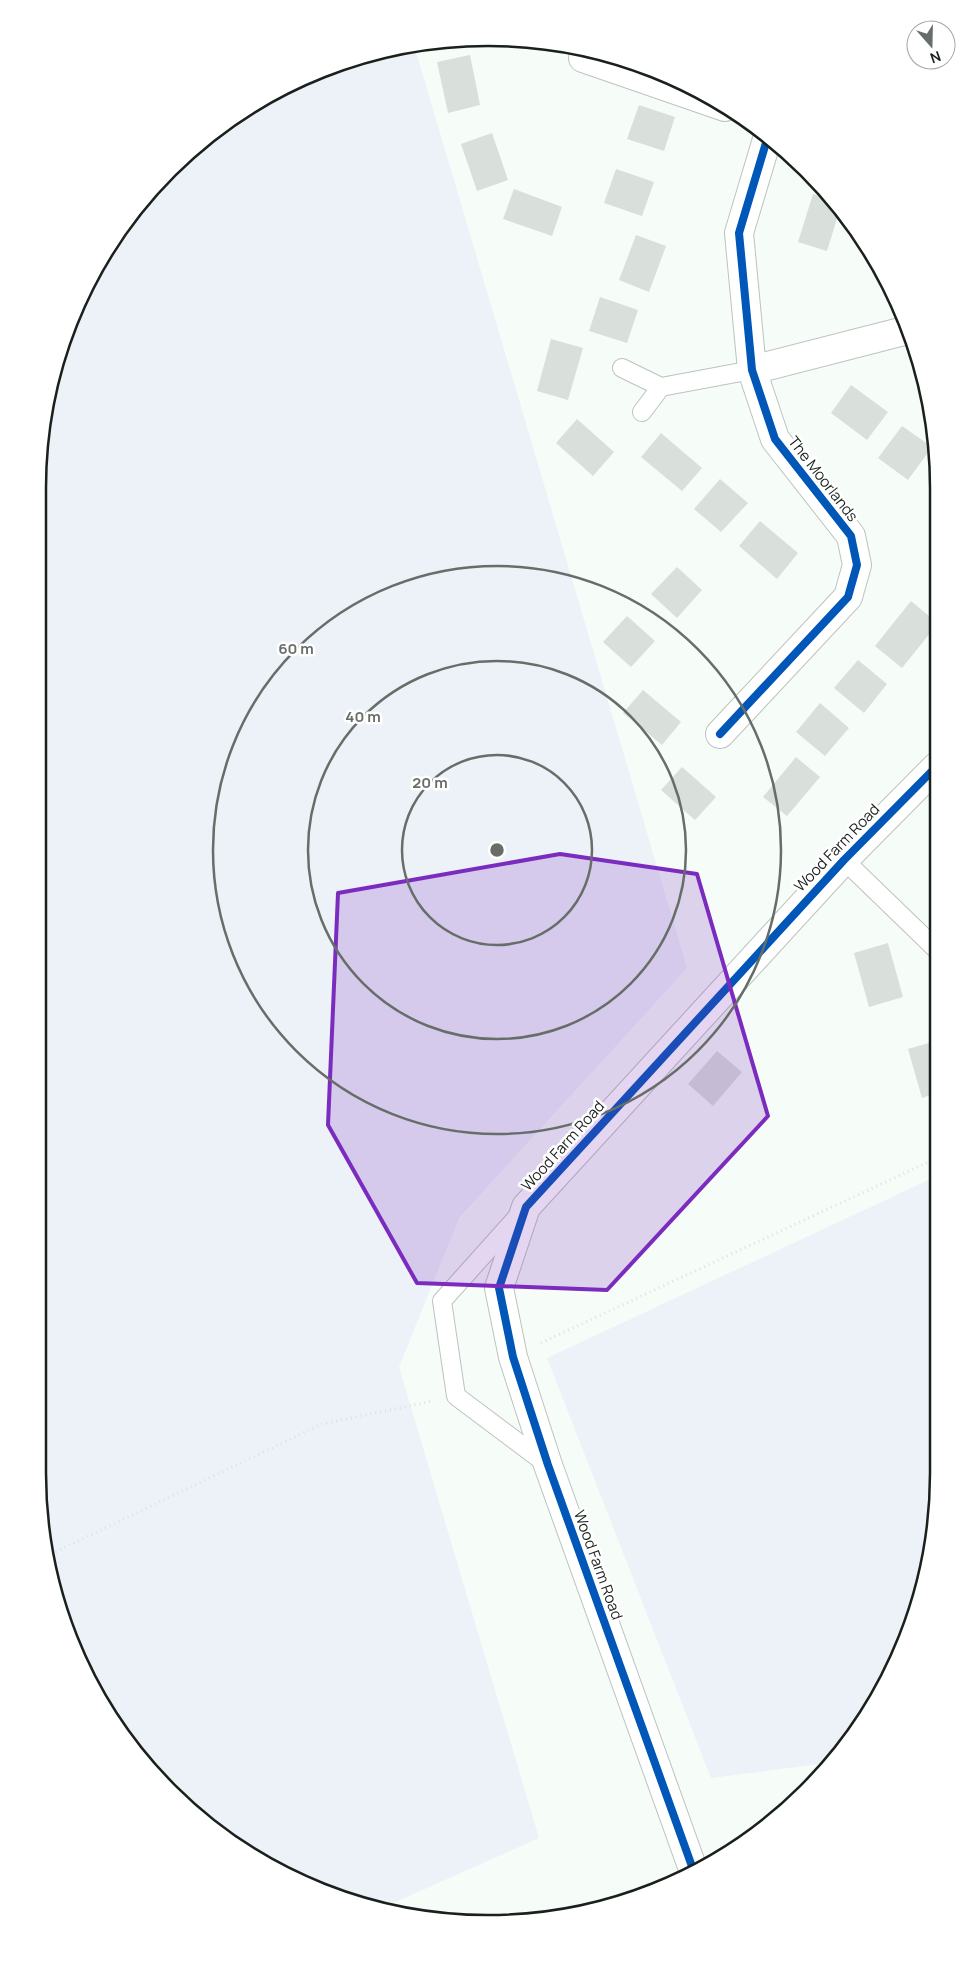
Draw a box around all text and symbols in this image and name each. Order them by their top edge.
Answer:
north arrow [906,20,956,70]
text: N [928,47,944,68]
street label: The Moorlands [783,432,863,526]
text: 60 m [278,638,314,659]
text: 40 m [345,706,381,727]
text: 20 m [412,772,448,793]
street label: Wood Farm Road [789,799,884,896]
centre of rings [488,841,506,859]
street label: Wood Farm Road [516,1096,609,1195]
street label: Wood Farm Road [569,1507,628,1622]

